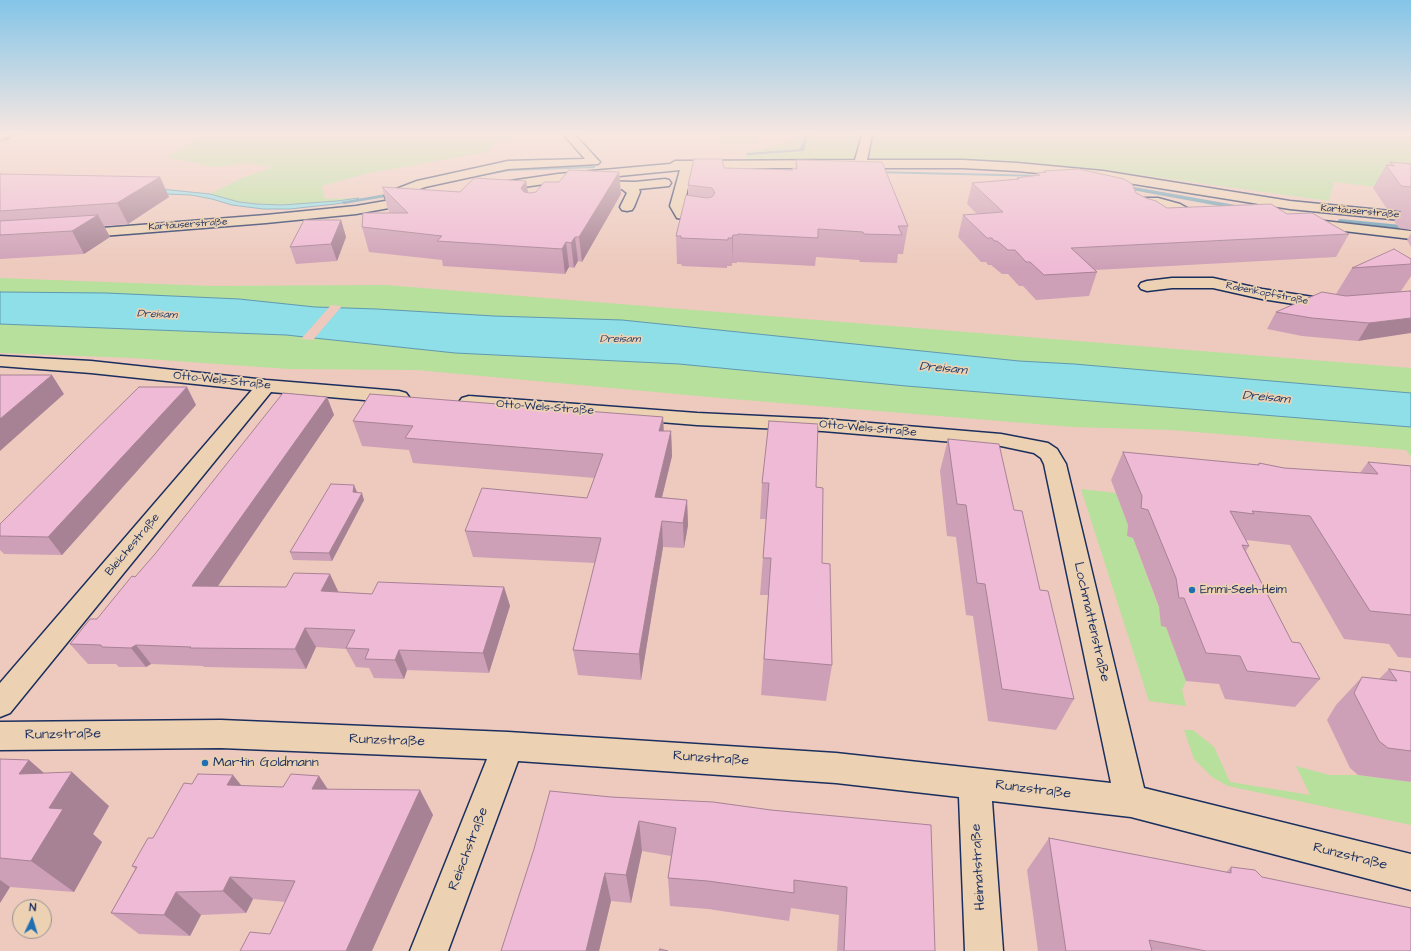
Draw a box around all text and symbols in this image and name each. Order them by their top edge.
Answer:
street label: Kartäuserstraße [1320,203,1400,221]
street label: Kartäuserstraße [148,216,228,234]
street label: Rabenkopfstraße [1225,280,1309,308]
water label: Dreisam [137,308,177,322]
water label: Dreisam [600,333,640,347]
water label: Dreisam [918,359,968,379]
street label: Otto-Wels-Straße [173,369,271,393]
water label: Dreisam [1241,388,1291,408]
street label: Otto-Wels-Straße [496,397,594,419]
street label: Otto-Wels-Straße [819,418,917,440]
street label: Bleichestraße [103,511,163,579]
street label: Lochmattenstraße [1069,561,1113,683]
place label: Emmi-Seeh-Heim [1200,583,1287,597]
marker: Emmi-Seeh-Heim [1187,585,1197,595]
street label: Runzstraße [25,726,101,744]
street label: Runzstraße [349,731,425,751]
street label: Runzstraße [672,748,750,770]
place label: Martin Goldmann [213,755,319,771]
marker: Martin Goldmann [200,758,210,768]
street label: Runzstraße [994,777,1072,803]
street label: Reischstraße [445,805,493,893]
street label: Heimatstraße [968,823,990,911]
street label: Runzstraße [1311,840,1389,874]
north arrow [12,899,52,939]
text: N [29,900,37,915]

